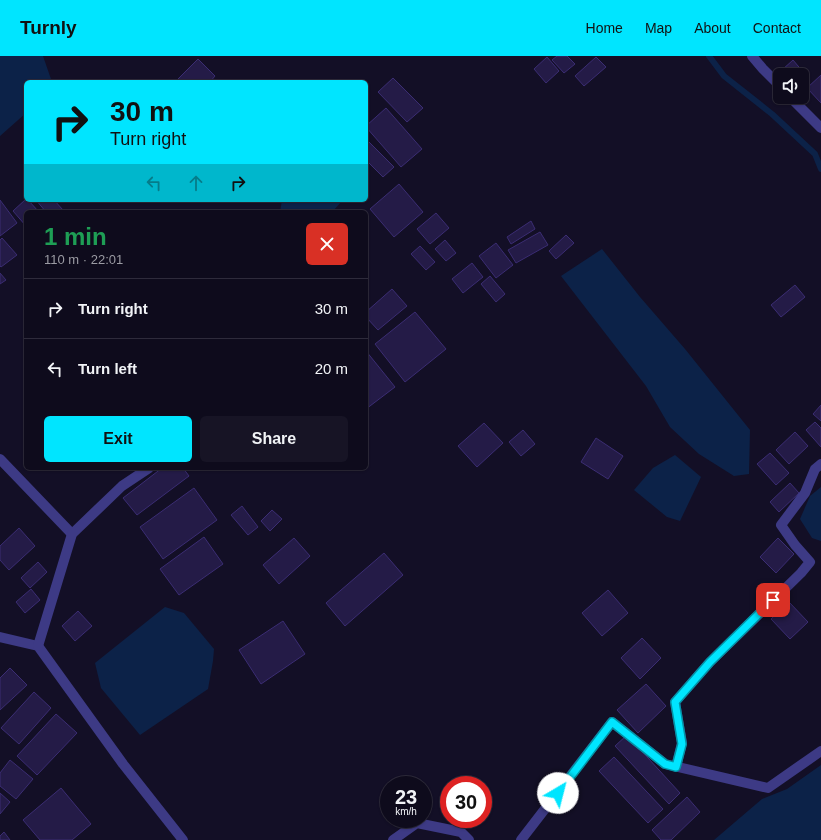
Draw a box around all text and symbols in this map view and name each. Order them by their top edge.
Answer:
text: Turnly [20,17,77,38]
text: Home [586,20,623,36]
text: Map [645,20,672,36]
text: About [694,20,731,36]
text: Contact [753,20,801,36]
map controls [773,68,809,104]
button: sound [773,68,809,104]
icon: right [44,96,96,148]
text: 30 m [110,96,174,127]
text: Turn right [110,129,186,149]
icon: left [143,172,165,194]
icon: ahead [185,172,207,194]
icon: right [227,172,249,194]
text: 1 min [44,223,107,250]
button: close [306,223,348,265]
text: 110 m · 22:01 [44,252,123,267]
icon: right [44,298,66,320]
text: Turn right [78,300,148,317]
text: 30 m [315,300,348,317]
icon: left [44,358,66,380]
text: Turn left [78,360,137,377]
text: 20 m [315,360,348,377]
button: Exit [44,416,192,462]
button: Share [200,416,348,462]
pin [756,583,790,617]
icon: arrive [762,589,784,611]
position arrow [537,772,579,814]
speed limit sign: 30 [440,776,492,828]
text: 23 [395,786,417,808]
text: km/h [395,806,417,817]

